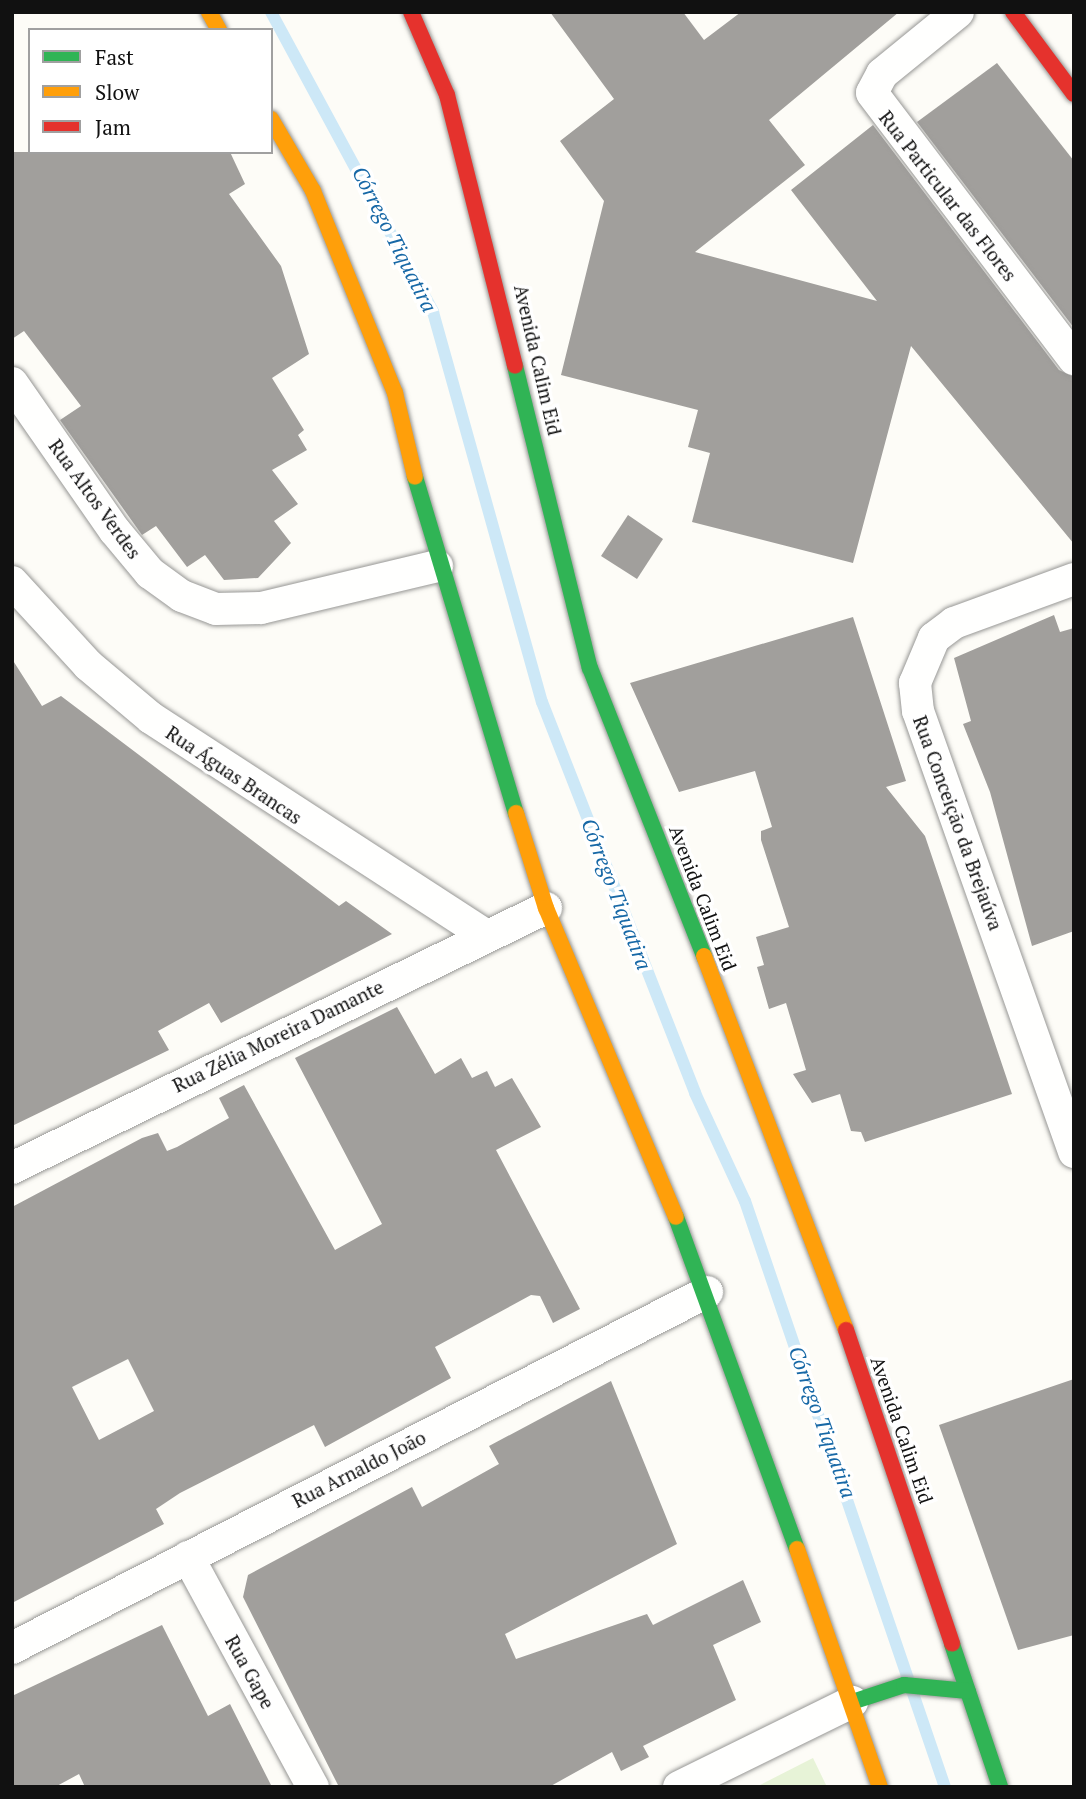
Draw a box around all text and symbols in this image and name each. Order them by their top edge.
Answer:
legend [28,28,273,154]
text: Fast [95,43,134,71]
text: Slow [95,78,139,106]
street label: Rua Particular das Flores [874,106,1022,286]
text: Jam [95,113,131,141]
water label: Córrego Tiquatira [347,162,443,316]
street label: Avenida Calim Eid [510,282,566,438]
street label: Rua Altos Verdes [44,435,146,563]
street label: Rua Conceição da Brejaúva [909,713,1007,933]
street label: Rua Águas Brancas [162,721,306,829]
water label: Córrego Tiquatira [577,815,657,973]
street label: Avenida Calim Eid [665,822,741,974]
street label: Rua Zélia Moreira Damante [169,975,387,1097]
water label: Córrego Tiquatira [784,1342,862,1502]
street label: Avenida Calim Eid [866,1354,938,1506]
street label: Rua Arnaldo João [288,1426,430,1512]
street label: Rua Gape [221,1631,279,1713]

